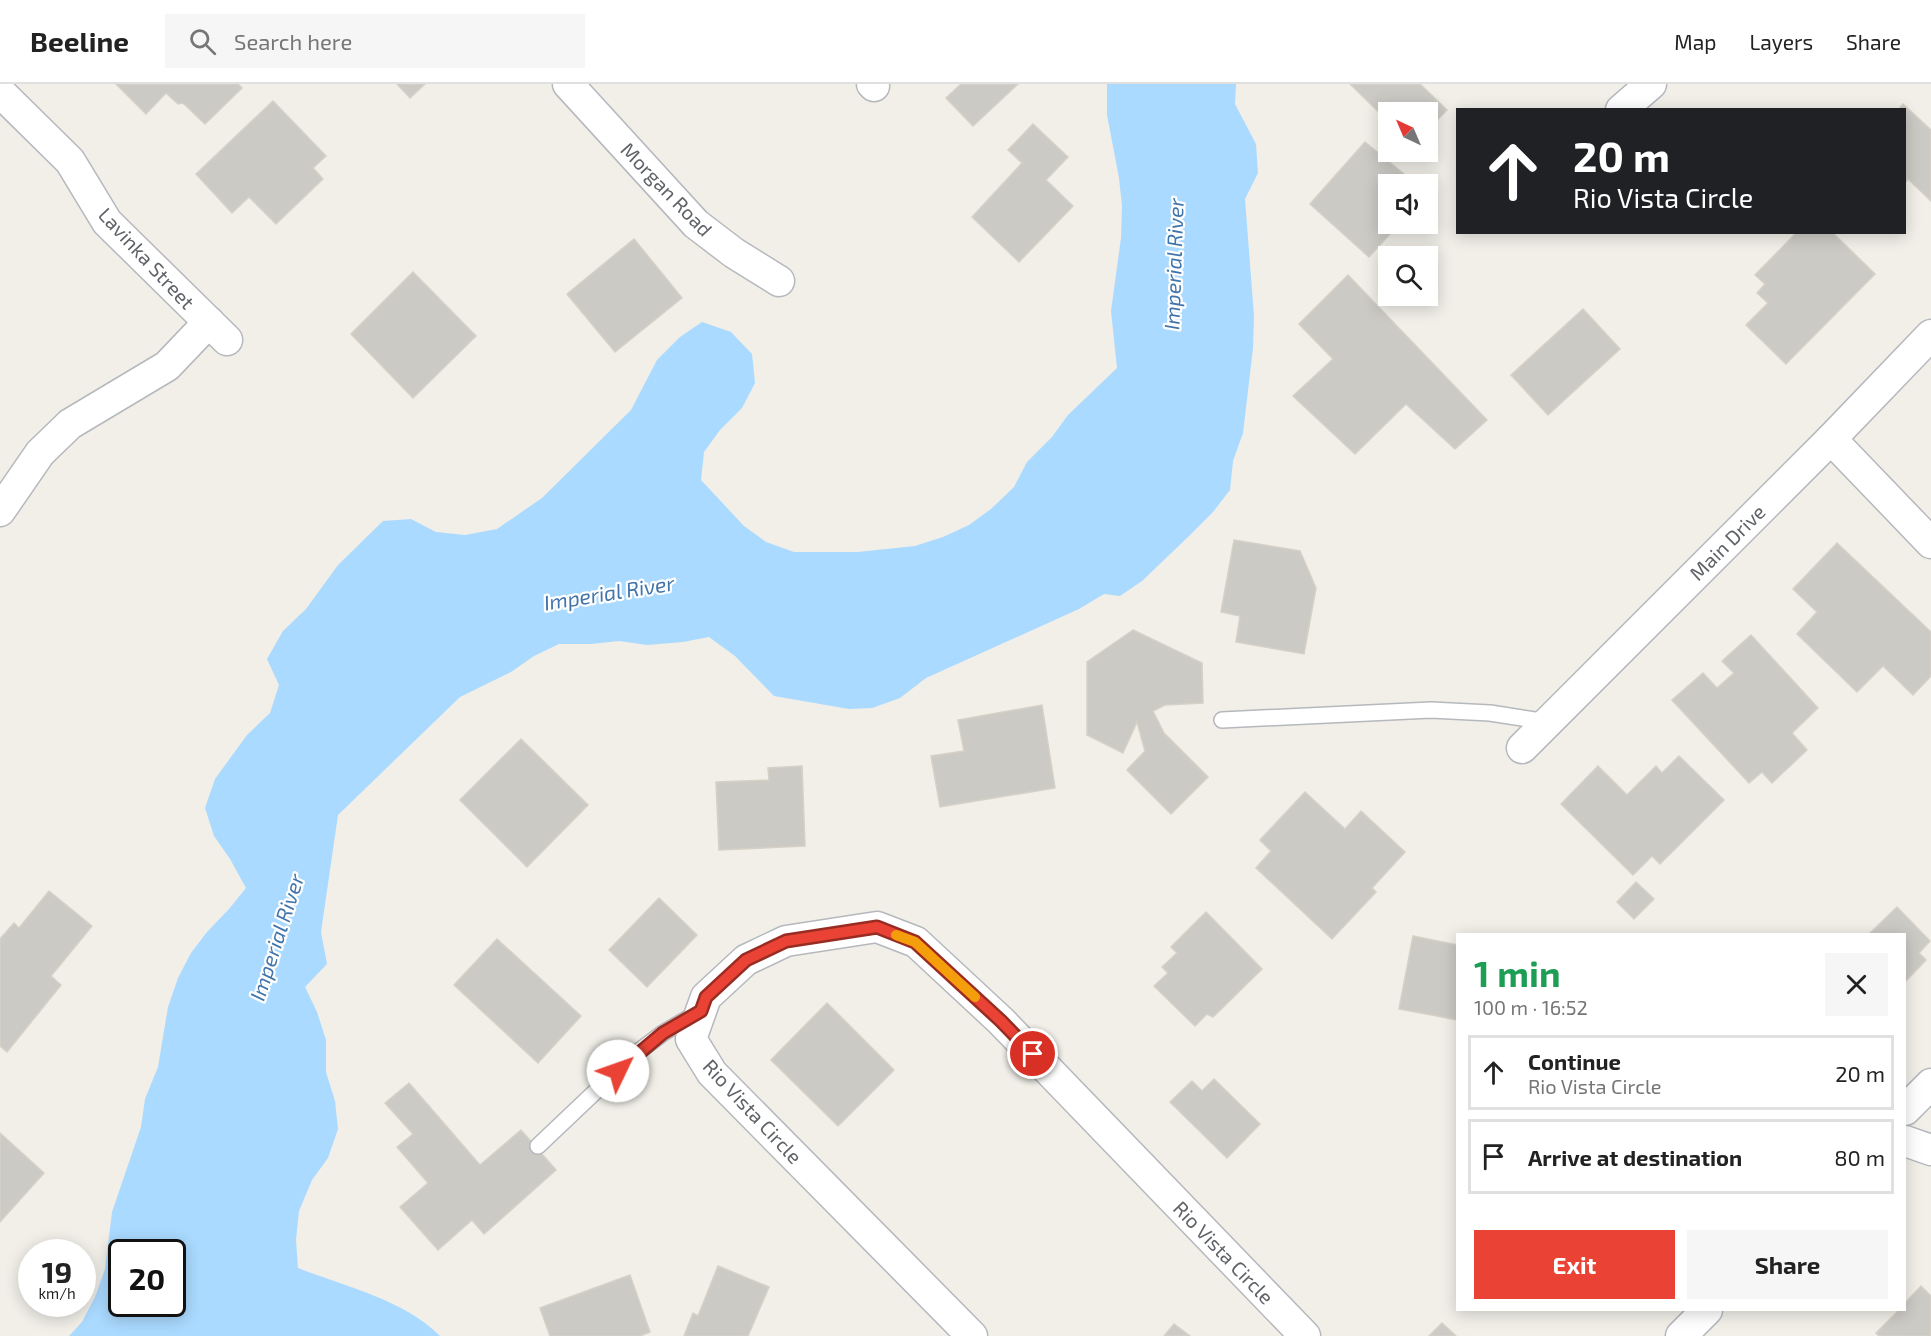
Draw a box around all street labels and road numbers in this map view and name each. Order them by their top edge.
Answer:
street label: Morgan Road [616,137,718,241]
street label: Lavinka Street [94,202,200,314]
street label: Main Drive [1684,499,1770,585]
street label: Rio Vista Circle [699,1054,807,1168]
street label: Rio Vista Circle [1169,1196,1279,1308]

